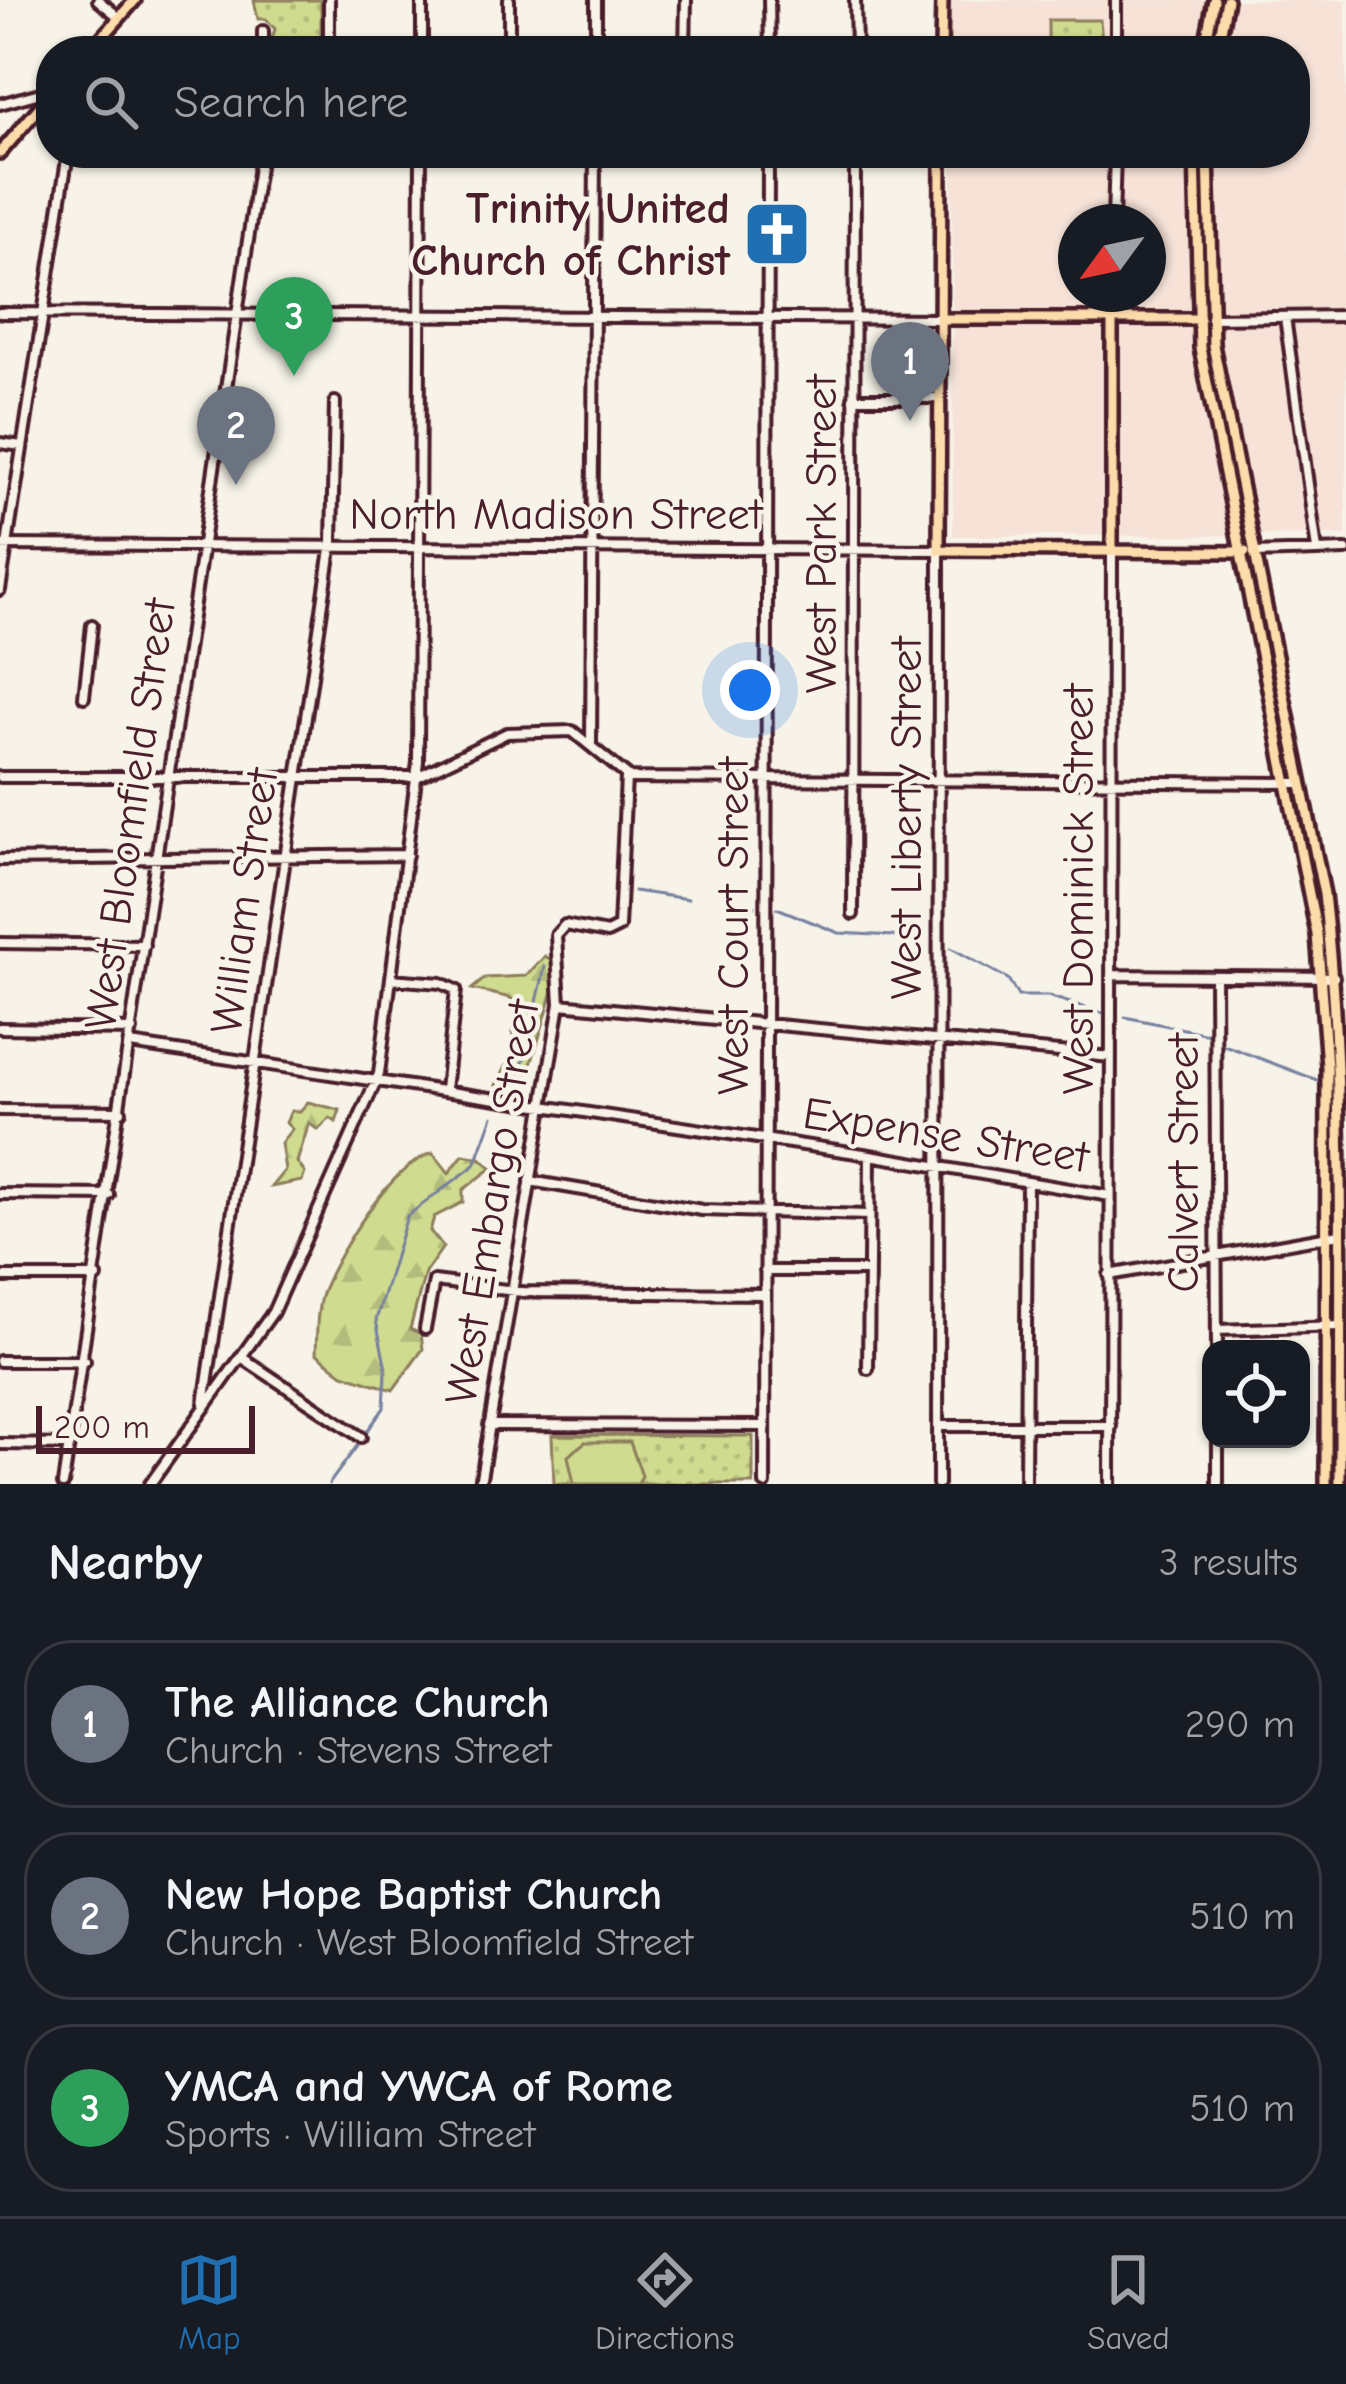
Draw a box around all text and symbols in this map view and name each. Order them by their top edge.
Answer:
search box [36,36,1310,168]
icon: search [78,69,144,135]
text: Search here [174,76,408,128]
place label: Trinity United Church of Christ [411,182,731,286]
church icon: Trinity United Church of Christ [742,199,812,269]
north arrow [1058,204,1166,312]
pin: 3 [255,277,333,376]
pin: 1 [871,322,949,421]
street label: West Park Street [795,373,847,694]
pin: 2 [197,386,275,485]
street label: North Madison Street [349,488,764,540]
street label: West Bloomfield Street [74,594,186,1033]
street label: West Liberty Street [880,635,932,1000]
your location [720,660,780,720]
street label: West Dominick Street [1052,682,1104,1094]
street label: West Court Street [707,756,759,1095]
street label: William Street [200,764,289,1037]
street label: West Embargo Street [434,995,550,1408]
street label: Calvert Street [1157,1032,1209,1293]
street label: Expense Street [799,1087,1094,1183]
map controls [1202,1340,1310,1448]
button: locate [1202,1340,1310,1448]
scale bar [36,1400,255,1453]
text: 200 m [54,1408,150,1446]
text: Nearby [48,1533,202,1592]
text: 3 results [1159,1540,1298,1585]
text: The Alliance Church [165,1676,550,1728]
text: 1 [82,1702,98,1747]
text: 290 m [1185,1702,1295,1747]
text: Church · Stevens Street [165,1728,551,1773]
text: New Hope Baptist Church [165,1868,662,1920]
text: 2 [80,1894,100,1939]
text: 510 m [1189,1894,1295,1939]
text: Church · West Bloomfield Street [165,1920,693,1965]
text: YMCA and YWCA of Rome [165,2060,673,2112]
text: 3 [80,2086,100,2131]
text: 510 m [1189,2086,1295,2131]
text: Sports · William Street [165,2112,535,2157]
tab: Map [176,2247,242,2357]
tab: Directions [595,2247,735,2357]
tab: Saved [1087,2247,1170,2357]

